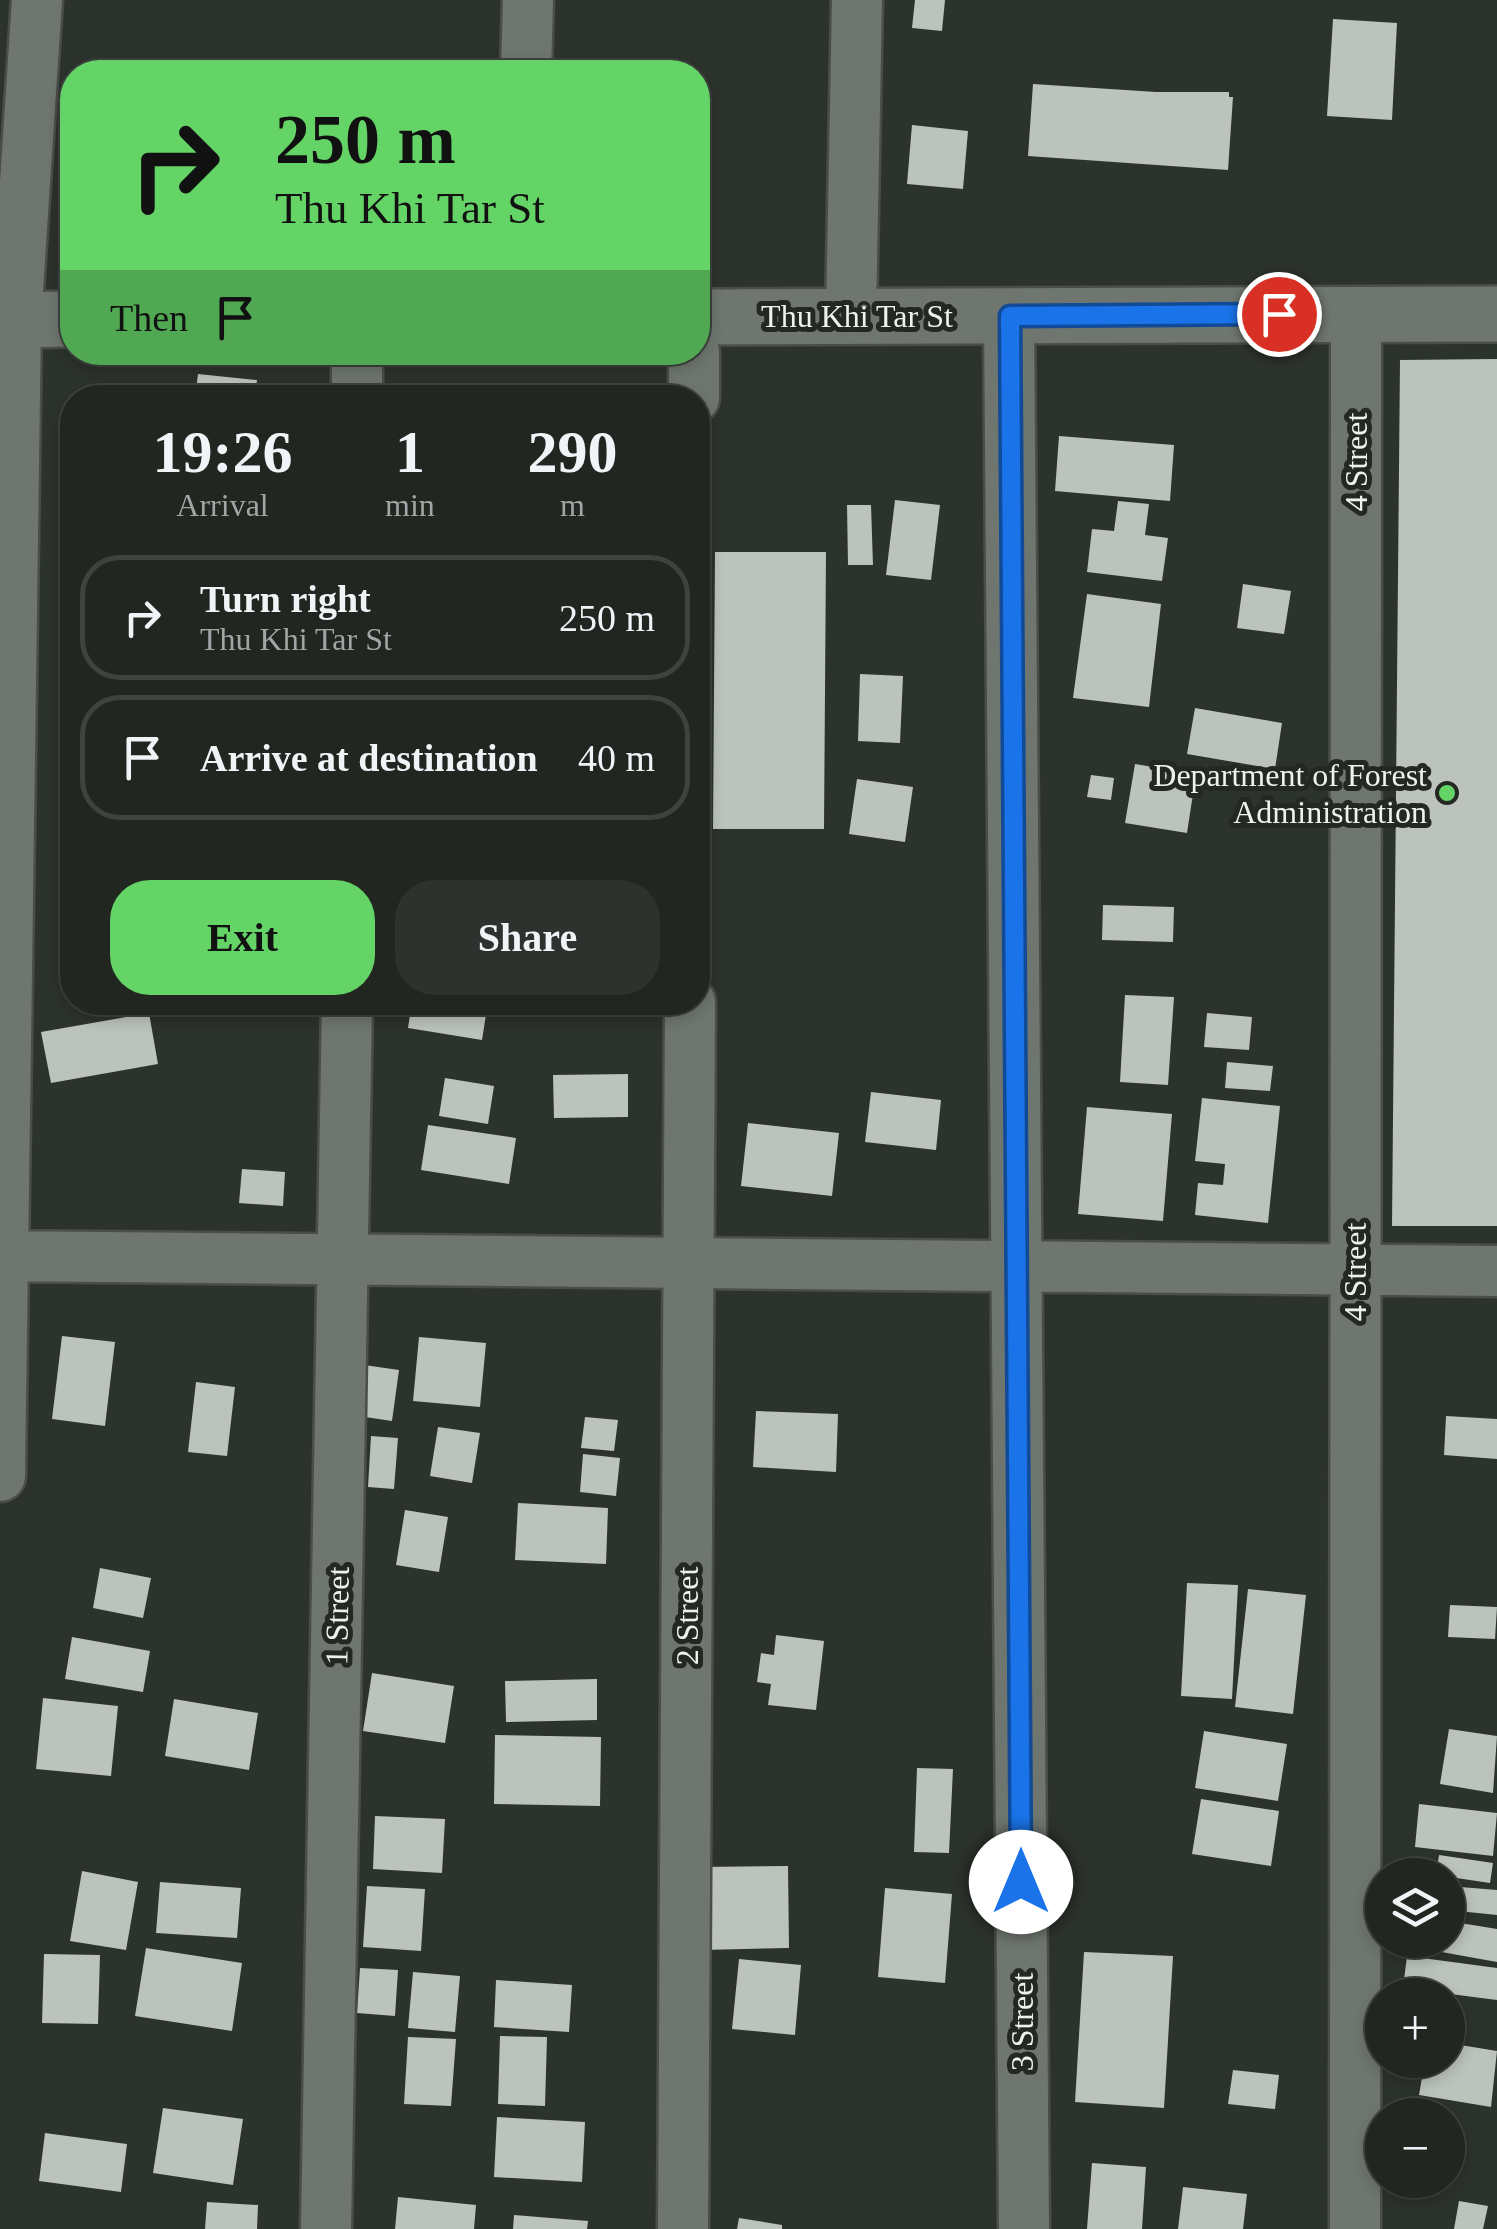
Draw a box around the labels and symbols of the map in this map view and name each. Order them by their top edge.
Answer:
pin [1237,272,1322,357]
street label: Thu Khi Tar St [761,298,953,334]
street label: 4 Street [1338,413,1374,511]
place label: Department of Forest Administration [1153,757,1427,830]
marker: Department of Forest Administration [1436,782,1458,804]
street label: 4 Street [1337,1223,1373,1321]
street label: 1 Street [318,1566,356,1666]
street label: 2 Street [669,1567,705,1665]
position arrow [969,1830,1073,1934]
street label: 3 Street [1004,1973,1040,2071]

